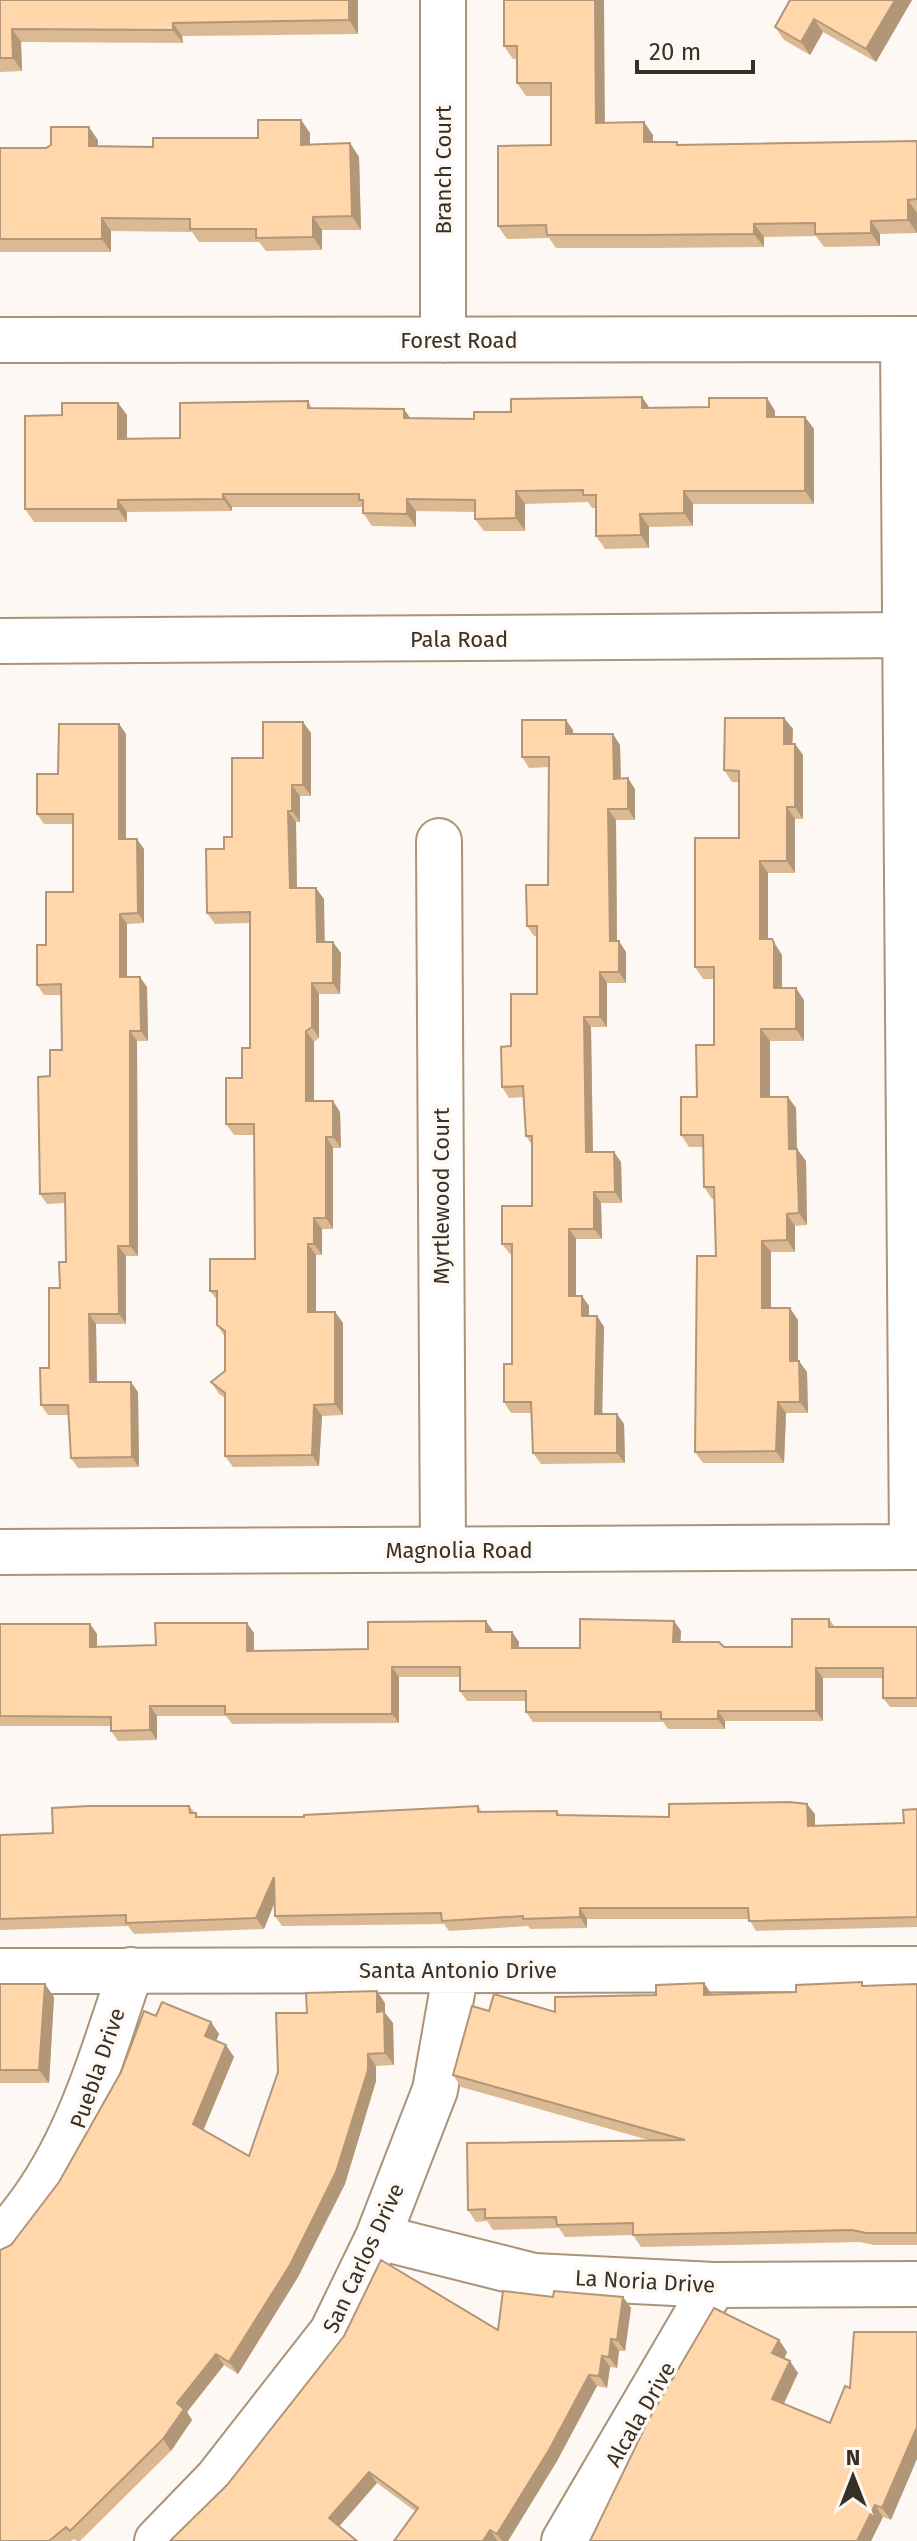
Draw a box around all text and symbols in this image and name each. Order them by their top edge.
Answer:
scale bar [637,24,753,74]
text: 20 m [649,38,701,66]
street label: Branch Court [430,105,457,235]
street label: Forest Road [400,327,518,354]
street label: Pala Road [410,626,508,653]
street label: Myrtlewood Court [428,1107,455,1284]
street label: Magnolia Road [385,1537,533,1564]
street label: Santa Antonio Drive [359,1957,557,1984]
street label: Puebla Drive [64,2004,131,2132]
street label: San Carlos Drive [317,2179,410,2337]
street label: La Noria Drive [574,2264,716,2299]
street label: Alcala Drive [600,2357,681,2472]
north arrow [813,2437,893,2517]
text: N [846,2444,860,2471]

